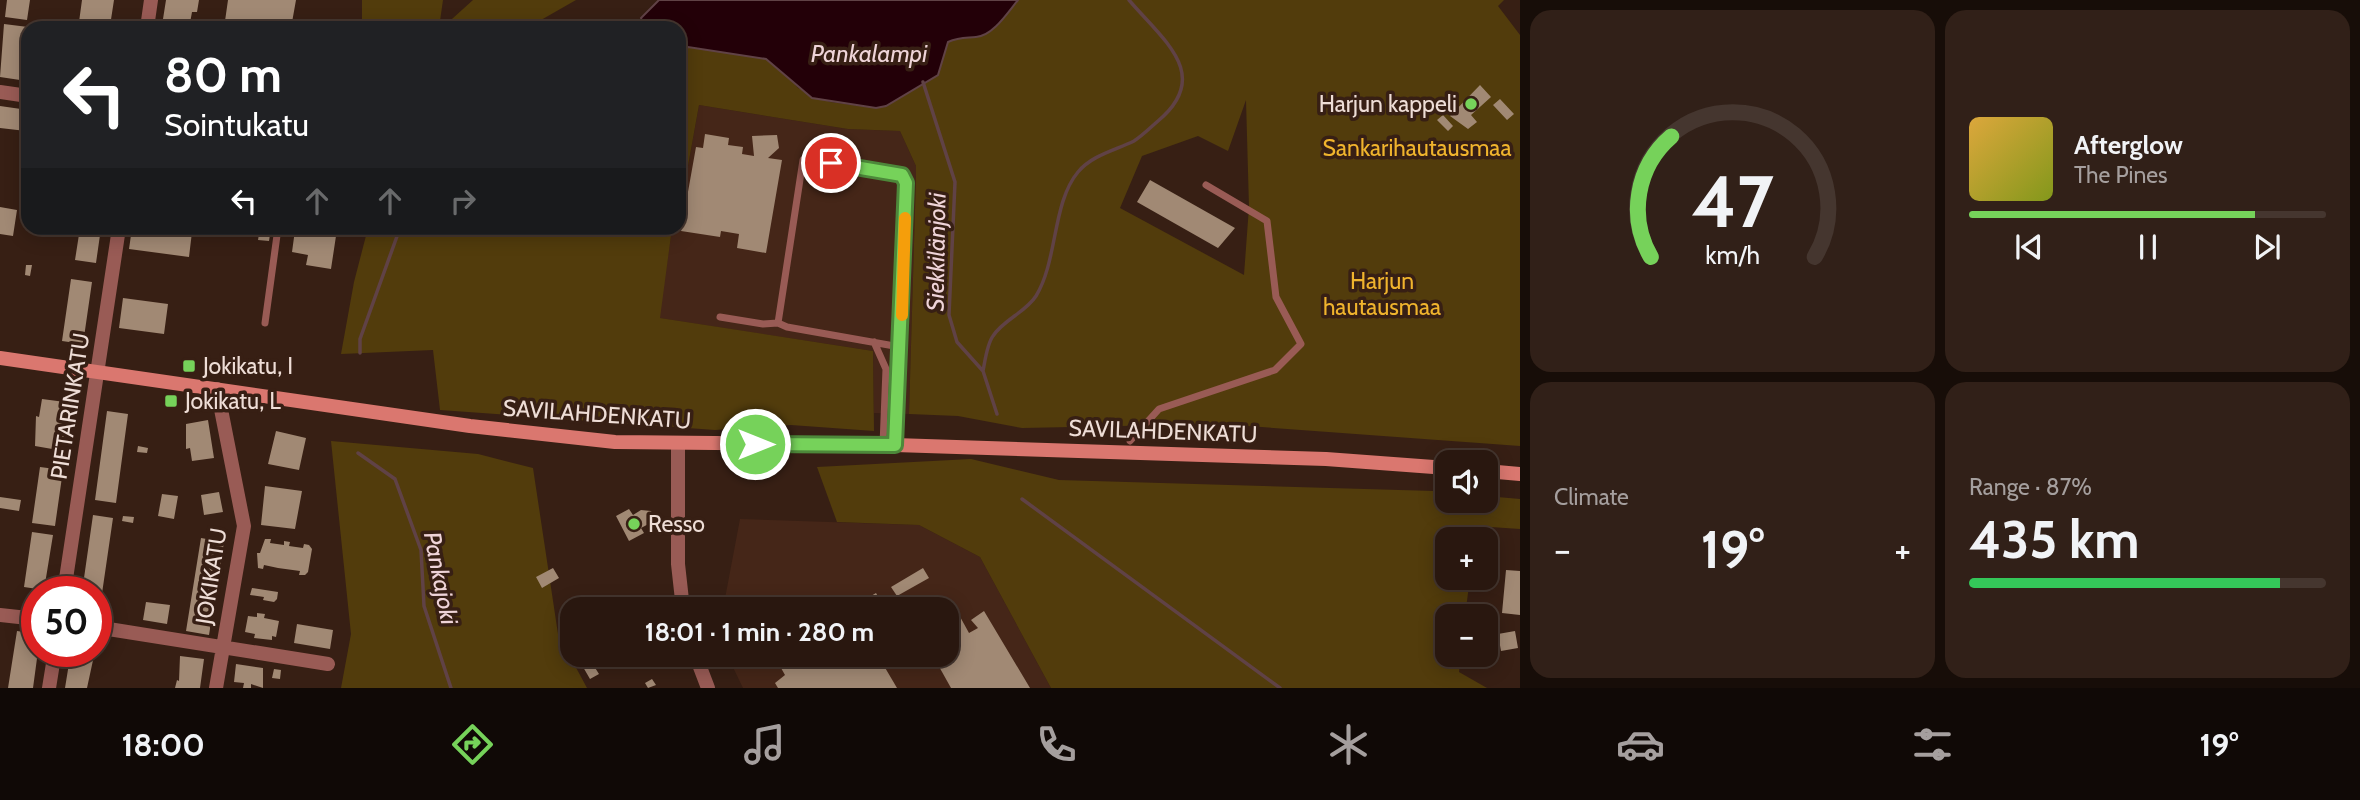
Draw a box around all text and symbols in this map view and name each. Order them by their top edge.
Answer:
water label: Pankalampi [811,39,928,68]
text: 80 m [164,45,282,104]
icon: left [49,49,140,140]
place label: Harjun kappeli [1319,90,1457,118]
marker: Harjun kappeli [1463,96,1479,112]
text: Sointukatu [164,105,309,144]
text: Afterglow [2074,129,2183,161]
pin [801,133,861,193]
park label: Sankarihautausmaa [1323,134,1511,162]
icon: arrive [812,144,850,182]
text: 47 [1691,158,1774,246]
text: The Pines [2074,161,2168,189]
icon: left [225,182,263,220]
icon: ahead [298,182,336,220]
icon: ahead [371,182,409,220]
icon: right [444,182,482,220]
water label: Siekkilänjoki [920,192,952,312]
icon: previous [2010,228,2048,266]
icon: pause [2129,228,2167,266]
icon: next [2248,228,2286,266]
text: km/h [1705,240,1760,270]
park label: Harjun hautausmaa [1323,267,1441,321]
street label: PIETARINKATU [45,331,95,481]
place label: Jokikatu, I [202,352,293,380]
marker: Jokikatu, I [181,358,197,374]
place label: Jokikatu, L [184,387,281,415]
marker: Jokikatu, L [163,393,179,409]
street label: SAVILAHDENKATU [502,393,692,435]
position arrow [718,407,792,481]
street label: SAVILAHDENKATU [1068,414,1258,448]
map controls [1435,450,1498,667]
button: sound [1435,450,1498,513]
text: Range · 87% [1969,473,2092,501]
text: Climate [1554,483,1629,511]
text: 435 km [1969,508,2139,571]
place label: Resso [648,510,705,538]
marker: Resso [626,516,642,532]
text: 19° [1701,518,1764,581]
street label: JOKIKATU [189,526,232,627]
text: − [1554,526,1571,573]
text: + [1894,526,1911,573]
button: + [1435,527,1498,590]
water label: Pankajoki [418,529,464,628]
speed limit sign: 50 [21,576,112,667]
button: − [1435,604,1498,667]
text: 18:01 · 1 min · 280 m [645,616,874,648]
icon: directions [448,720,497,769]
icon: music [740,720,789,769]
icon: phone [1032,720,1081,769]
icon: climate [1324,720,1373,769]
icon: car [1616,720,1665,769]
icon: filters [1908,720,1957,769]
text: 18:00 [121,725,205,764]
text: 19° [2199,725,2239,764]

